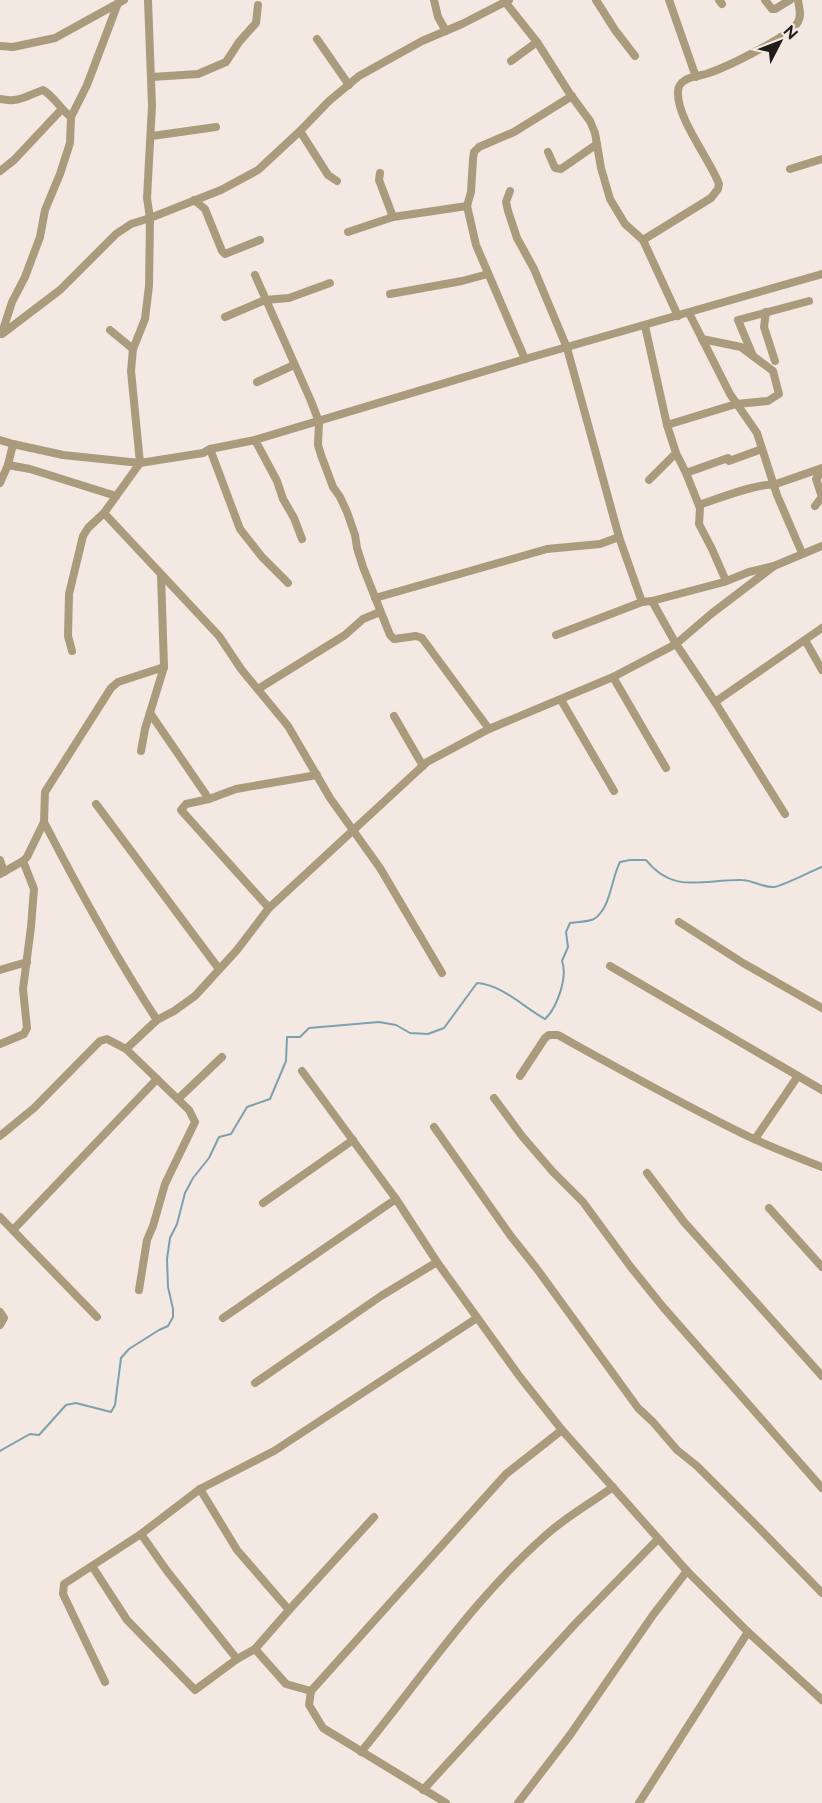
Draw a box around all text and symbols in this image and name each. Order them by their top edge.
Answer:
north arrow [750,12,810,72]
text: N [780,21,802,43]

